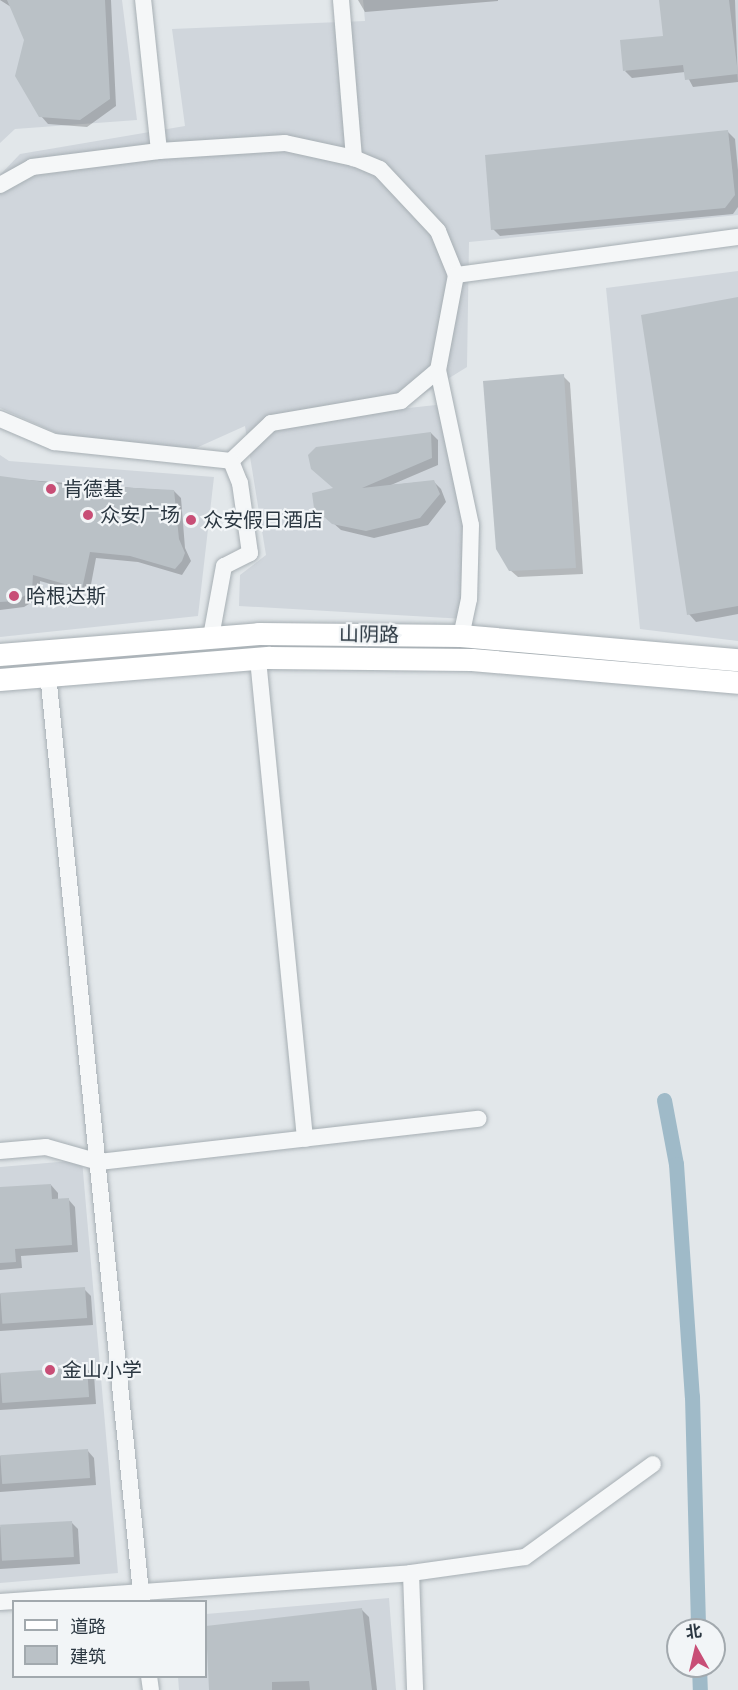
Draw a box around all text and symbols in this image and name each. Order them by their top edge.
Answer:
place label: 肯德基 [63,477,123,501]
marker: 肯德基 [44,482,58,496]
place label: 众安广场 [100,503,180,527]
marker: 众安广场 [81,508,95,522]
place label: 众安假日酒店 [203,508,323,532]
marker: 众安假日酒店 [184,513,198,527]
place label: 哈根达斯 [26,584,106,608]
marker: 哈根达斯 [7,589,21,603]
street label: 山阴路 [339,622,399,648]
place label: 金山小学 [62,1358,142,1382]
marker: 金山小学 [43,1363,57,1377]
legend [12,1600,207,1678]
text: 道路 [70,1617,106,1637]
north arrow [666,1618,726,1678]
text: 北 [685,1622,703,1641]
text: 建筑 [70,1647,106,1667]

